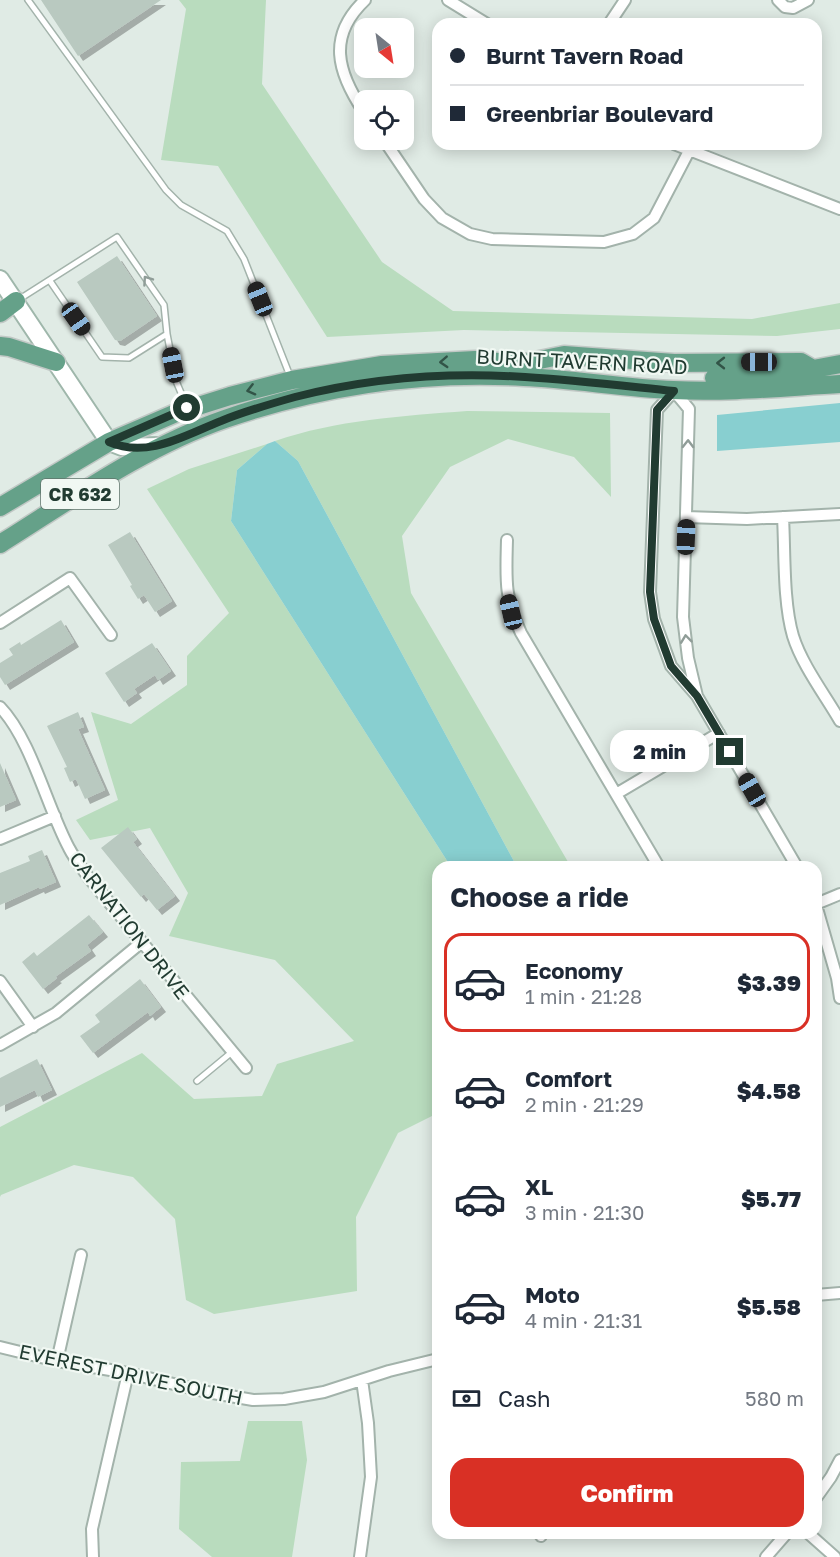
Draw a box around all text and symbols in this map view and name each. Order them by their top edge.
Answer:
north arrow [354,18,414,78]
map controls [354,18,414,150]
text: Burnt Tavern Road [486,42,683,69]
button: locate [354,90,414,150]
text: Greenbriar Boulevard [486,100,713,127]
one-way arrow [143,276,154,287]
car [245,279,275,319]
car [58,299,94,339]
street label: BURNT TAVERN ROAD [476,343,688,379]
car [161,346,185,384]
car [741,353,777,371]
one-way arrow [439,355,448,368]
one-way arrow [717,357,726,369]
one-way arrow [246,383,256,396]
route start [173,394,200,421]
one-way arrow [682,439,694,448]
road number: CR 632 [41,479,119,509]
car [676,519,696,555]
car [498,592,524,632]
one-way arrow [680,634,692,643]
callout: 2 min [610,731,709,773]
route end [716,738,743,765]
text: 2 min [633,739,686,763]
car [735,770,769,810]
street label: CARNATION DRIVE [65,847,195,1003]
text: Choose a ride [450,881,629,913]
icon: car [453,956,507,1010]
text: Economy [525,957,623,984]
text: $3.39 [737,969,801,996]
text: 1 min · 21:28 [525,984,642,1008]
icon: car [453,1064,507,1118]
text: Comfort [525,1065,612,1092]
text: $4.58 [737,1077,801,1104]
text: 2 min · 21:29 [525,1092,644,1116]
icon: car [453,1172,507,1226]
text: XL [525,1173,553,1200]
text: $5.77 [741,1185,801,1212]
text: 3 min · 21:30 [525,1200,644,1224]
icon: car [453,1280,507,1334]
text: Moto [525,1281,580,1308]
text: $5.58 [737,1293,801,1320]
text: 4 min · 21:31 [525,1308,642,1332]
street label: EVEREST DRIVE SOUTH [17,1339,245,1409]
icon: cash [450,1382,483,1415]
text: Cash [498,1385,551,1412]
text: 580 m [745,1386,804,1410]
button: Confirm [450,1458,804,1527]

